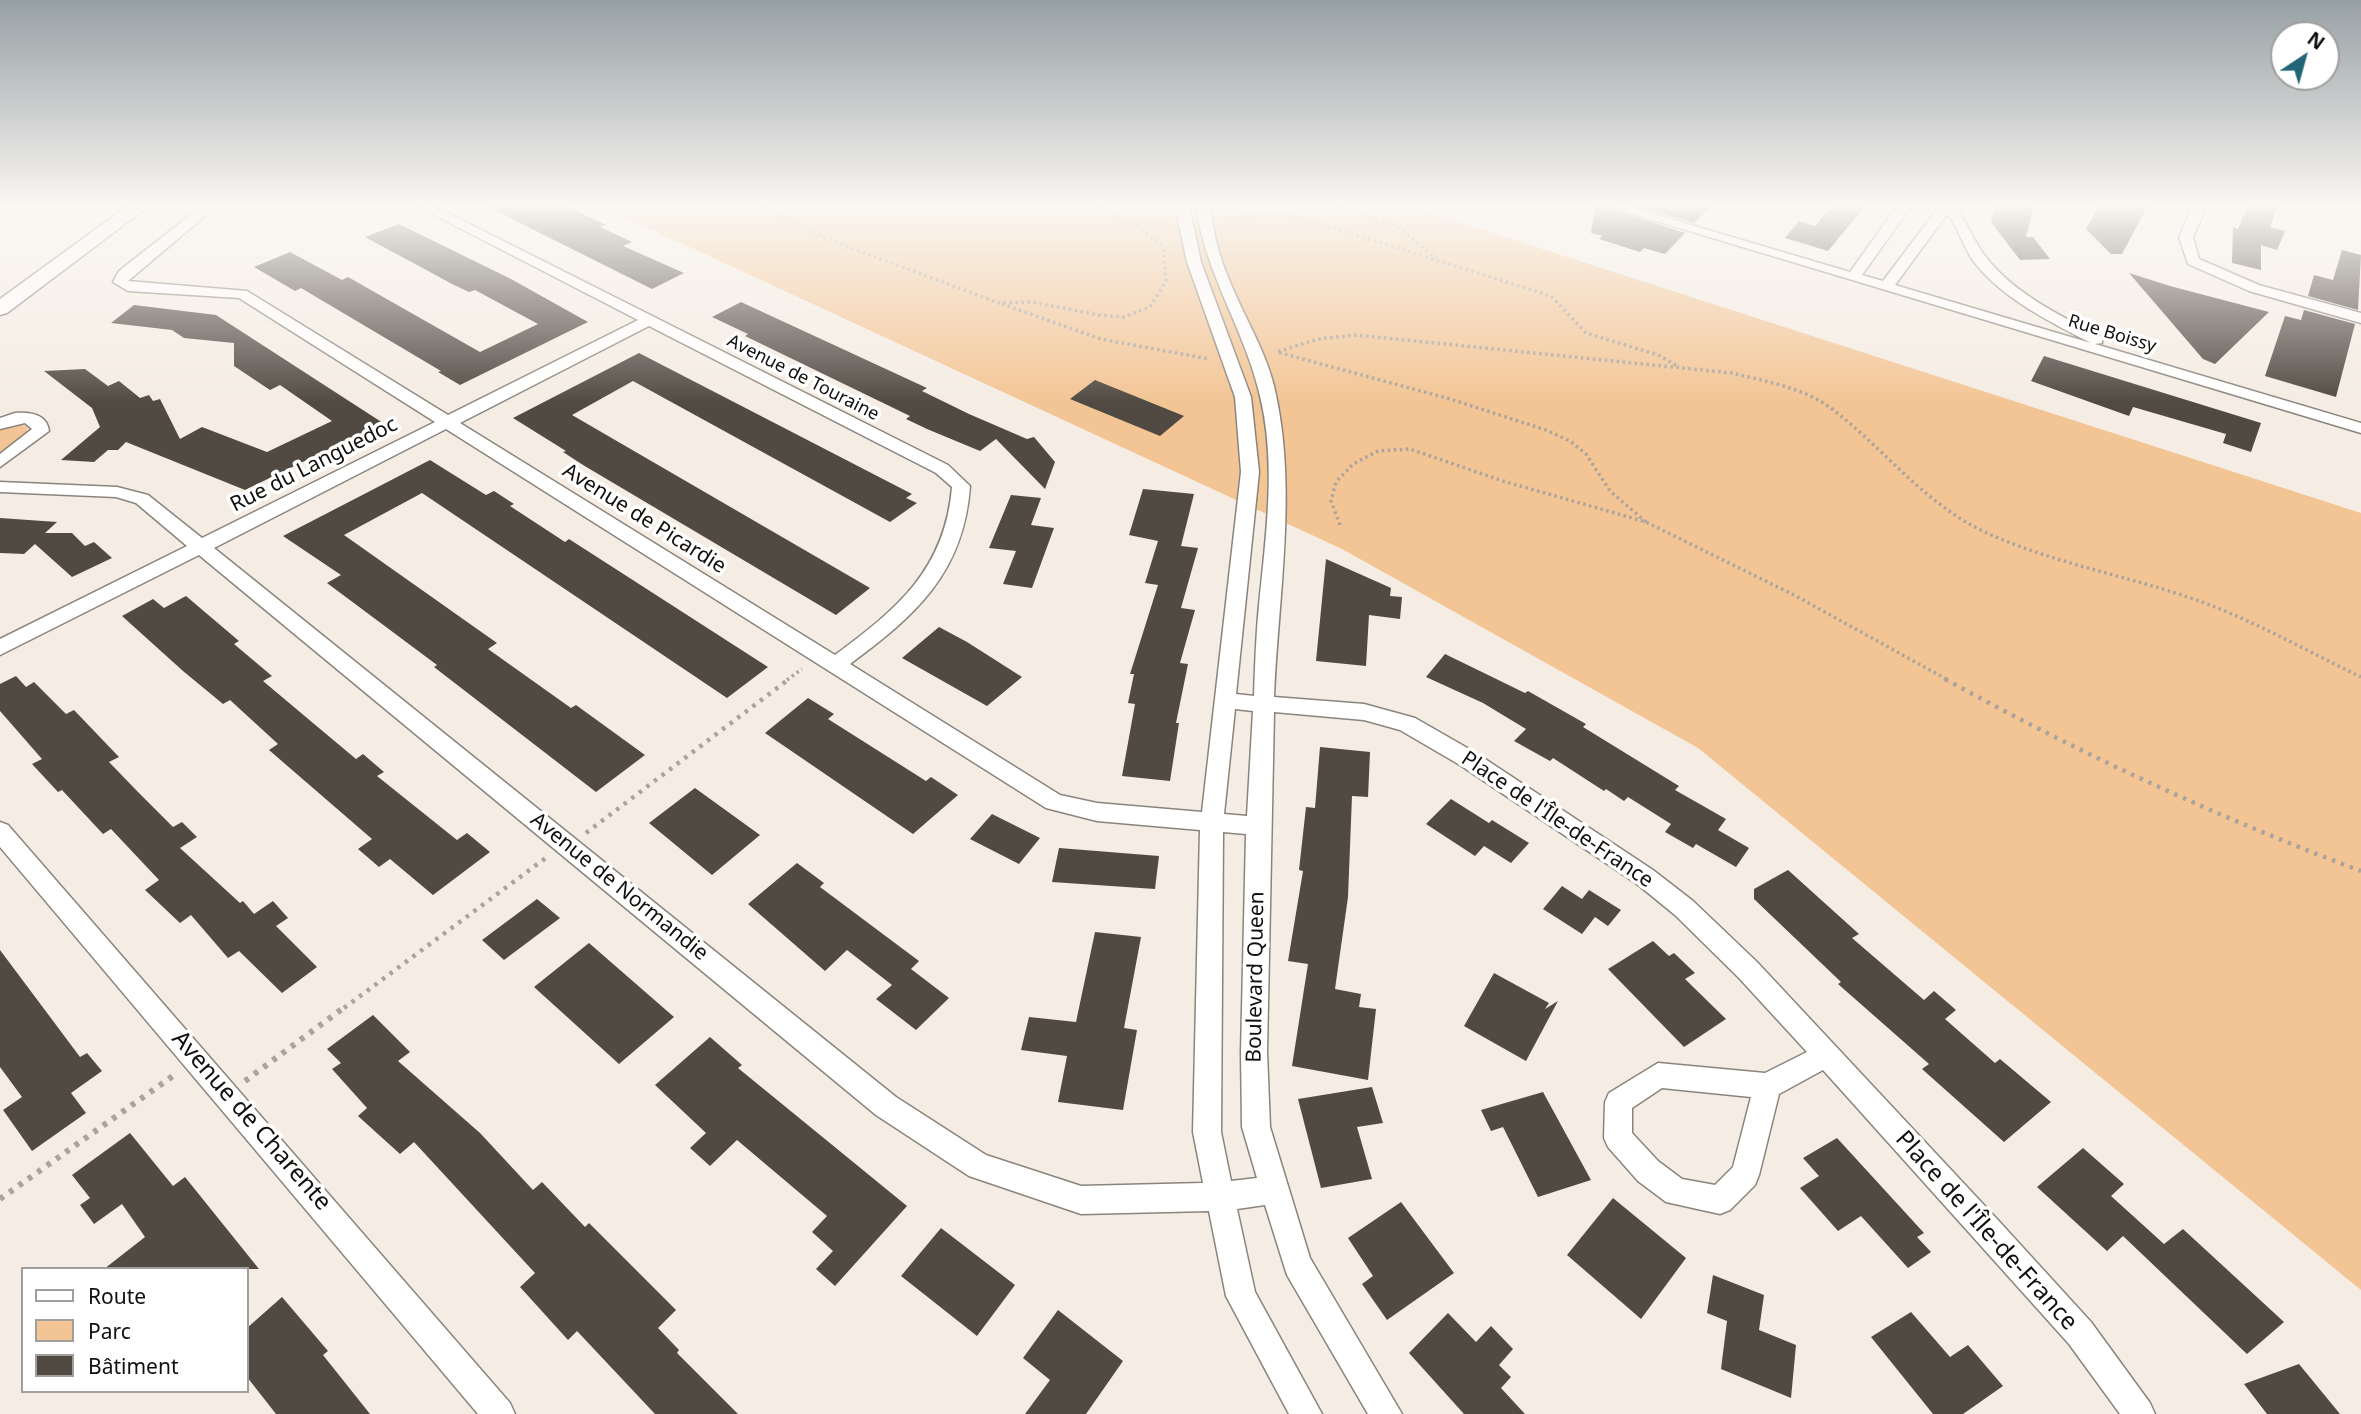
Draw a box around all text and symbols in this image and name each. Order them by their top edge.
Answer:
north arrow [2270,21,2340,91]
text: N [2302,26,2330,56]
street label: Rue Boissy [2065,310,2159,358]
street label: Avenue de Touraine [723,330,883,426]
street label: Rue du Languedoc [226,412,402,518]
street label: Avenue de Picardie [558,459,730,579]
street label: Place de l'Île-de-France [1456,746,1658,894]
street label: Avenue de Normandie [525,808,713,966]
street label: Boulevard Queen [1242,891,1270,1063]
street label: Avenue de Charente [165,1025,337,1217]
street label: Place de l'Île-de-France [1889,1125,2083,1337]
legend [21,1267,248,1393]
text: Route [88,1282,146,1310]
text: Parc [88,1317,131,1345]
text: Bâtiment [88,1352,178,1380]

